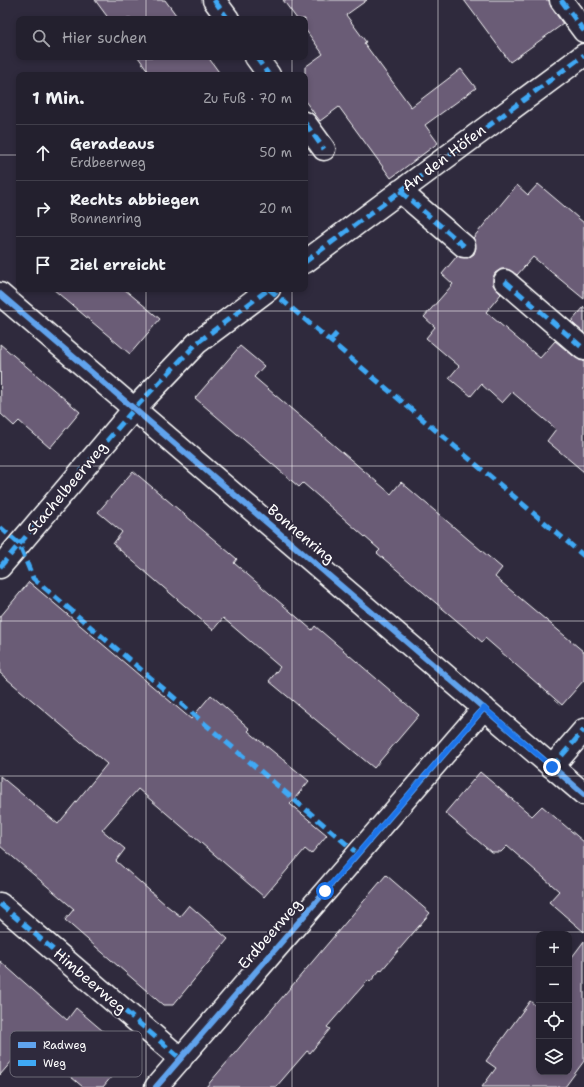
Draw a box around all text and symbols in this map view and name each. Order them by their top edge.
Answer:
search box [16,16,308,60]
icon: search [30,27,52,49]
text: Hier suchen [62,28,147,48]
text: 1 Min. [32,87,85,109]
text: Zu Fuß · 70 m [204,90,292,107]
street label: An den Höfen [398,120,490,196]
text: Geradeaus [70,134,155,154]
icon: ahead [32,142,54,164]
text: 50 m [259,144,292,161]
text: Erdbeerweg [70,154,146,171]
text: Rechts abbiegen [70,190,199,210]
icon: right [32,198,54,220]
text: 20 m [259,200,292,217]
text: Bonnenring [70,210,141,227]
icon: arrive [32,254,54,276]
text: Ziel erreicht [70,255,166,275]
street label: Stachelbeerweg [22,437,112,539]
street label: Bonnenring [263,500,339,568]
route end [543,758,561,776]
route start [316,882,334,900]
street label: Erdbeerweg [234,894,306,974]
map controls [536,931,572,1075]
button: + [536,931,572,967]
street label: Himbeerweg [49,944,131,1018]
button: − [536,967,572,1003]
button: locate [536,1003,572,1039]
legend [10,1031,142,1077]
text: Radweg [43,1038,86,1053]
button: layers [536,1039,572,1075]
text: Weg [43,1056,66,1071]

